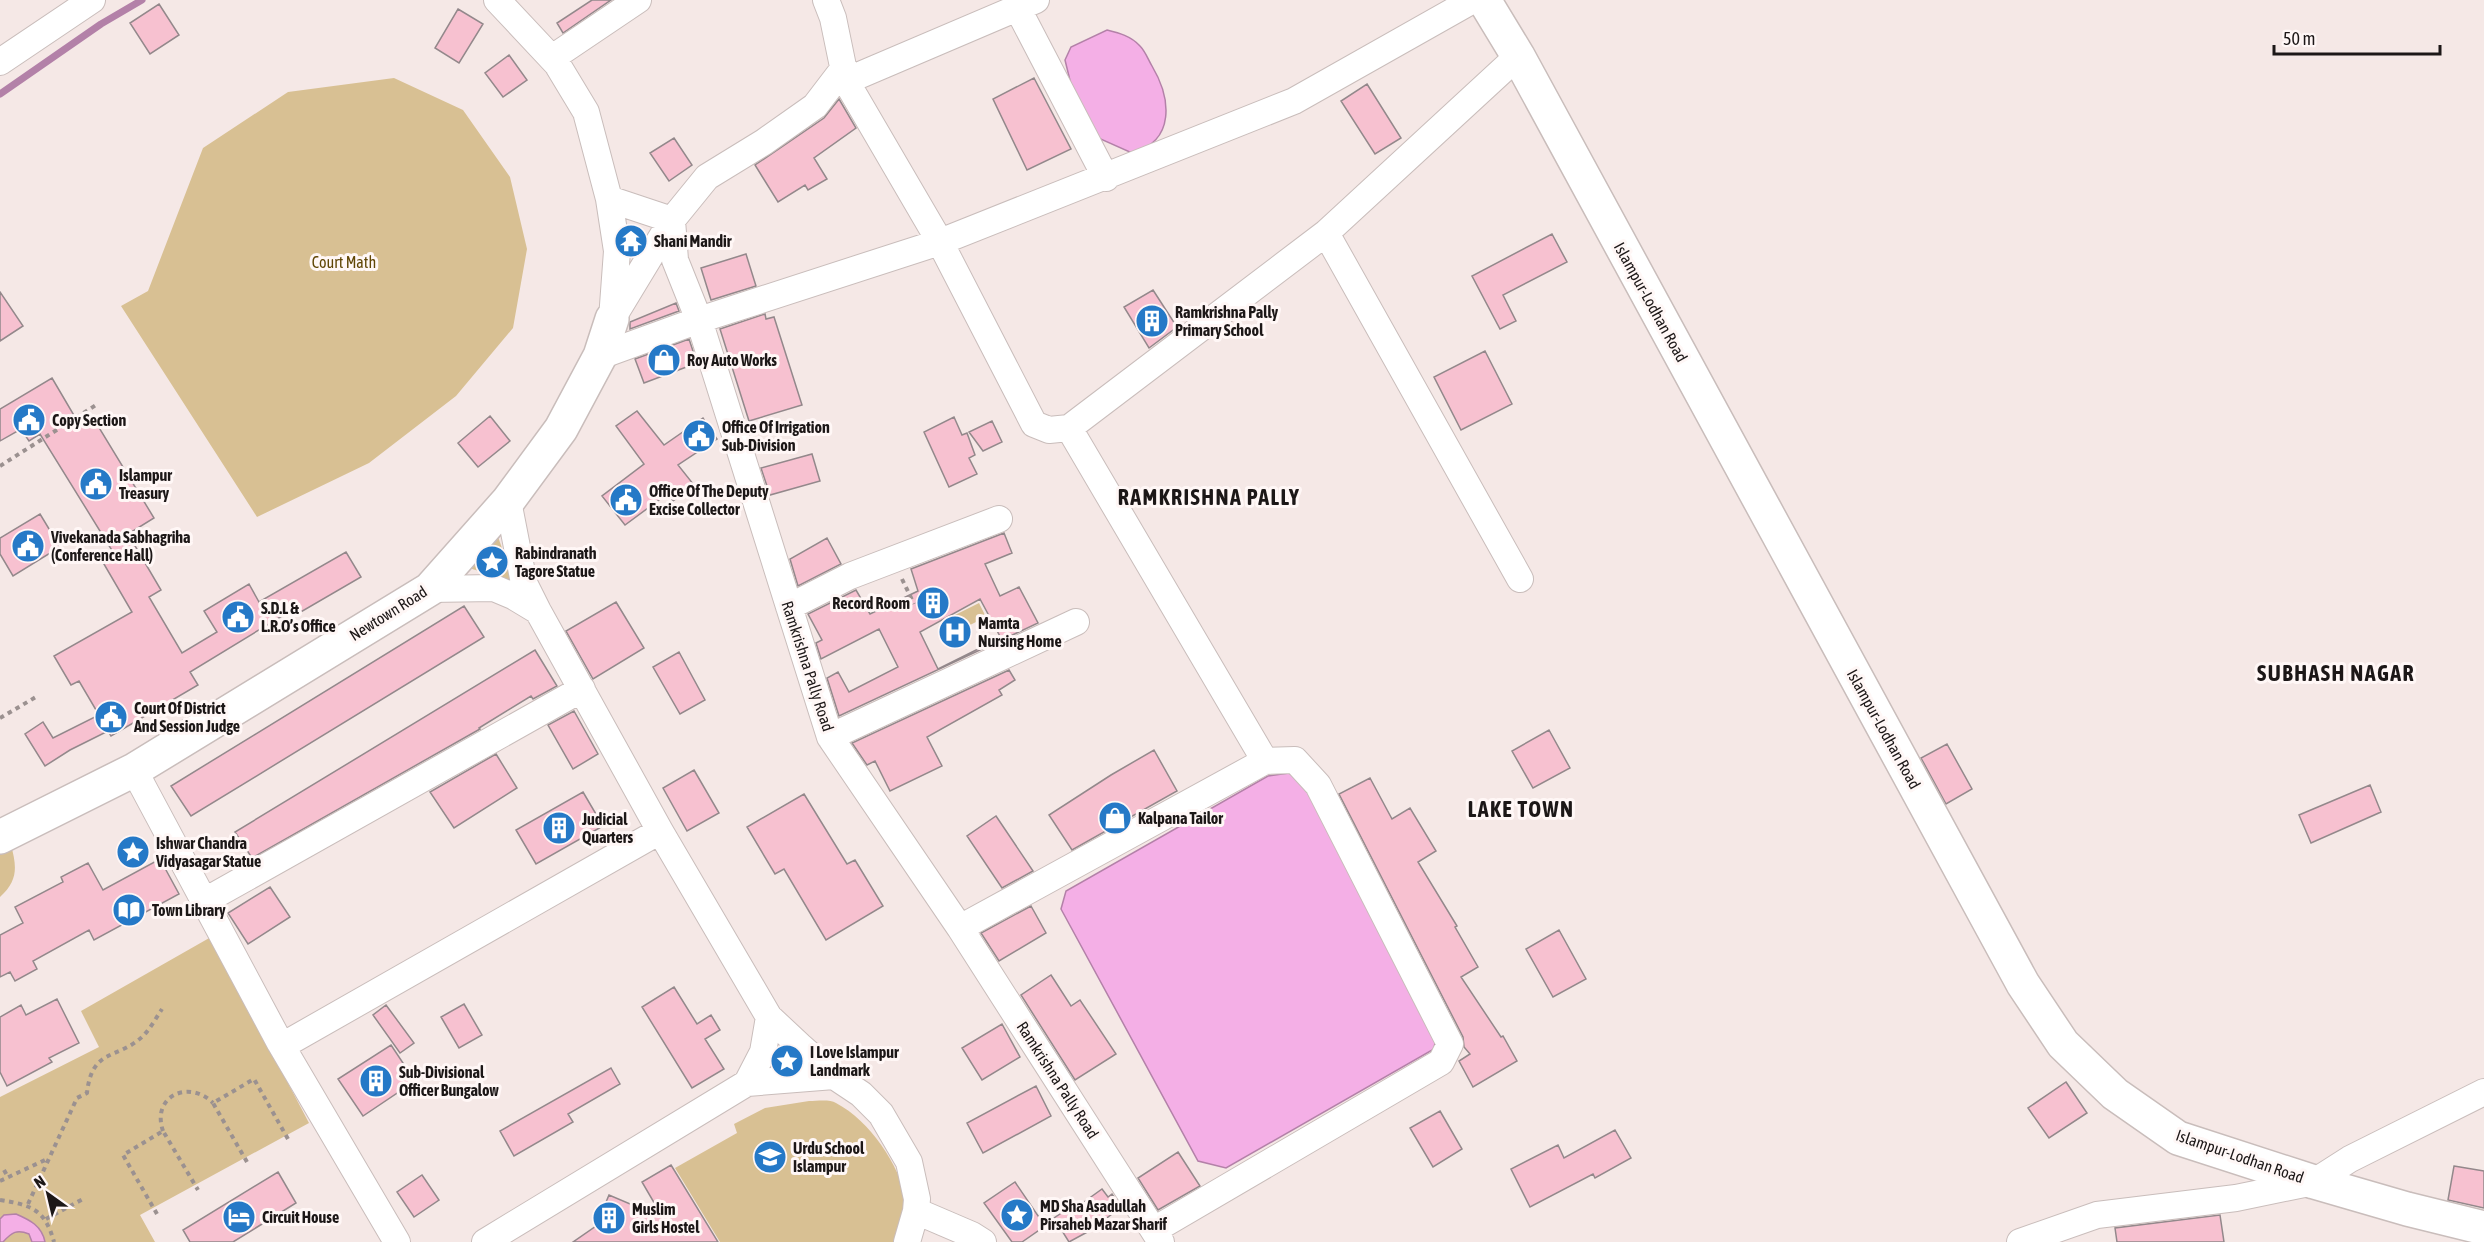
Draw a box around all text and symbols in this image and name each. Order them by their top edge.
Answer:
scale bar [2274,18,2440,56]
text: 50 m [2283,28,2315,49]
temple icon: Shani Mandir [613,223,649,259]
place label: Shani Mandir [654,232,732,250]
street label: Islampur-Lodhan Road [1610,239,1691,365]
park label: Court Math [312,253,376,271]
building icon: Ramkrishna Pally Primary School [1134,303,1170,339]
place label: Ramkrishna Pally Primary School [1175,303,1278,339]
shop icon: Roy Auto Works [646,342,682,378]
place label: Roy Auto Works [687,351,777,369]
public building icon: Copy Section [11,402,47,438]
place label: Copy Section [52,411,127,429]
public building icon: Office Of Irrigation Sub-Division [681,418,717,454]
place label: Office Of Irrigation Sub-Division [722,418,830,454]
public building icon: Islampur Treasury [78,466,114,502]
place label: Islampur Treasury [119,466,172,502]
public building icon: Office Of The Deputy Excise Collector [608,482,644,518]
place label: Office Of The Deputy Excise Collector [649,482,769,518]
district label: RAMKRISHNA PALLY [1118,484,1300,510]
public building icon: Vivekanada Sabhagriha (Conference Hall) [10,528,46,564]
place label: Vivekanada Sabhagriha (Conference Hall) [50,528,191,564]
place icon: Rabindranath Tagore Statue [474,544,510,580]
place label: Rabindranath Tagore Statue [515,544,597,580]
street label: Newtown Road [346,582,430,644]
building icon: Record Room [915,585,951,621]
place label: Record Room [832,594,910,612]
public building icon: S.D.L & L.R.O’s Office [220,599,256,635]
place label: S.D.L & L.R.O’s Office [261,599,336,635]
street label: Ramkrishna Pally Road [778,599,838,734]
hospital icon: Mamta Nursing Home [937,614,973,650]
place label: Mamta Nursing Home [978,614,1062,650]
district label: SUBHASH NAGAR [2257,660,2415,686]
street label: Islampur-Lodhan Road [1843,666,1924,792]
public building icon: Court Of District And Session Judge [93,699,129,735]
place label: Court Of District And Session Judge [133,699,240,735]
district label: LAKE TOWN [1468,796,1574,822]
shop icon: Kalpana Tailor [1097,800,1133,836]
place label: Kalpana Tailor [1138,809,1223,827]
building icon: Judicial Quarters [541,810,577,846]
place label: Judicial Quarters [581,810,634,846]
place icon: Ishwar Chandra Vidyasagar Statue [115,834,151,870]
place label: Ishwar Chandra Vidyasagar Statue [155,834,261,870]
library icon: Town Library [111,892,147,928]
place label: Town Library [152,901,226,919]
street label: Ramkrishna Pally Road [1013,1018,1103,1142]
place icon: I Love Islampur Landmark [769,1043,805,1079]
place label: I Love Islampur Landmark [810,1043,899,1079]
building icon: Sub-Divisional Officer Bungalow [358,1063,394,1099]
place label: Sub-Divisional Officer Bungalow [399,1063,499,1099]
street label: Islampur-Lodhan Road [2173,1126,2306,1187]
school or university icon: Urdu School Islampur [752,1139,788,1175]
place label: Urdu School Islampur [793,1139,865,1175]
north arrow [18,1164,78,1224]
text: N [31,1171,49,1192]
place icon: MD Sha Asadullah Pirsaheb Mazar Sharif [999,1197,1035,1233]
place label: MD Sha Asadullah Pirsaheb Mazar Sharif [1040,1197,1168,1233]
hotel icon: Circuit House [221,1199,257,1235]
building icon: Muslim Girls Hostel [591,1200,627,1236]
place label: Muslim Girls Hostel [632,1200,700,1236]
place label: Circuit House [262,1208,339,1226]

